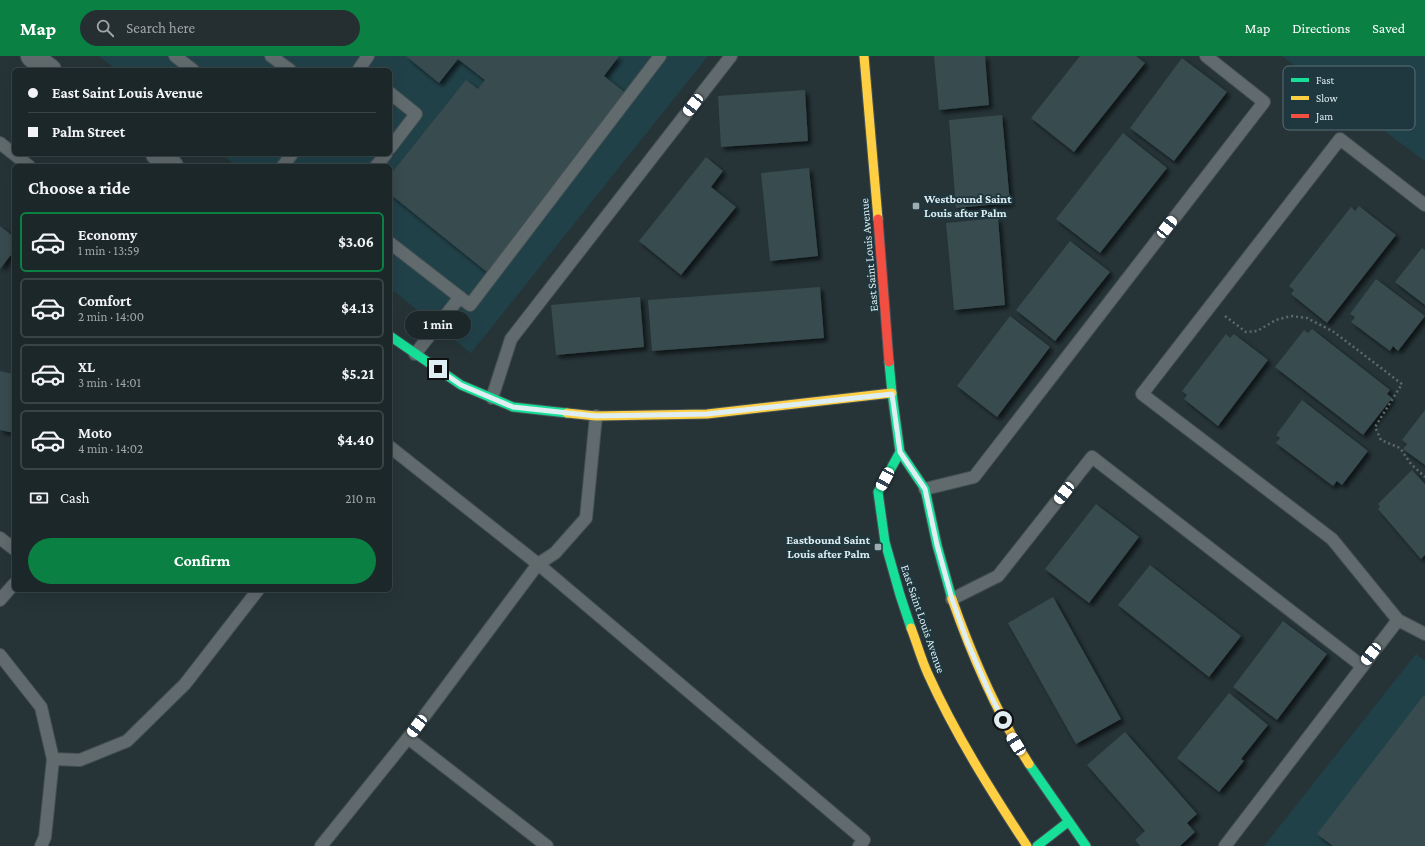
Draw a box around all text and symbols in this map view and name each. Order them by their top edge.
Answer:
search box [80,10,360,46]
icon: search [94,17,116,39]
text: Map [20,18,56,39]
text: Search here [126,20,195,36]
text: Map [1245,20,1270,36]
text: Directions [1292,20,1350,36]
text: Saved [1372,20,1405,36]
legend [1283,66,1415,130]
text: Fast [1316,74,1335,86]
text: East Saint Louis Avenue [52,85,203,101]
car [681,92,705,118]
text: Slow [1316,92,1338,104]
text: Jam [1315,110,1333,123]
text: Palm Street [52,124,125,140]
text: Choose a ride [28,178,130,198]
place label: Westbound Saint Louis after Palm [923,192,1012,220]
street label: East Saint Louis Avenue [857,198,881,312]
marker: Westbound Saint Louis after Palm [911,201,921,211]
car [1155,214,1179,240]
icon: car [30,224,66,260]
text: Economy [78,227,137,243]
text: $3.06 [338,234,374,250]
text: 1 min · 13:59 [78,243,140,258]
icon: car [30,290,66,326]
text: Comfort [78,293,132,309]
text: $4.13 [341,300,374,316]
text: 2 min · 14:00 [78,309,144,324]
callout: 1 min [405,311,471,339]
text: 1 min [423,317,453,332]
icon: car [30,356,66,392]
text: XL [78,359,95,375]
route end [429,360,447,378]
text: $5.21 [342,366,374,382]
text: 3 min · 14:01 [78,375,141,390]
icon: car [30,422,66,458]
text: Moto [78,425,112,441]
text: $4.40 [337,432,374,448]
text: 4 min · 14:02 [78,441,143,456]
car [874,466,896,492]
car [1052,480,1076,506]
icon: cash [28,487,50,509]
text: Cash [60,490,90,506]
text: 210 m [345,491,376,506]
place label: Eastbound Saint Louis after Palm [786,533,871,561]
button: Confirm [28,538,376,584]
marker: Eastbound Saint Louis after Palm [873,542,883,552]
street label: East Saint Louis Avenue [898,563,948,675]
car [1359,641,1383,667]
route start [994,711,1012,729]
car [405,713,429,739]
car [1005,731,1027,757]

